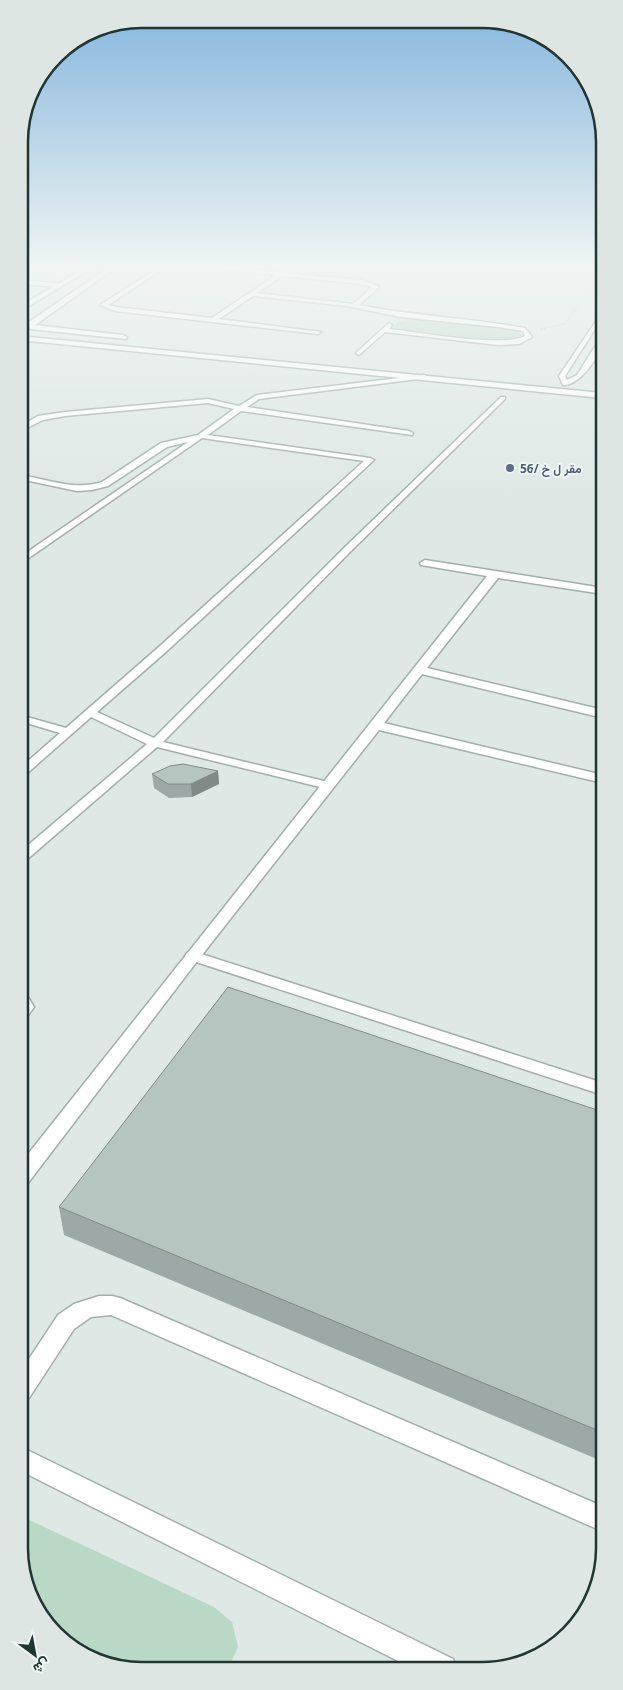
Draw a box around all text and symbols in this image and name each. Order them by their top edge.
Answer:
place label: مقر ل خ /56 [520,460,582,477]
marker: مقر ل خ /56 [504,462,516,474]
north arrow [10,1630,60,1680]
text: ش [30,1654,54,1679]

